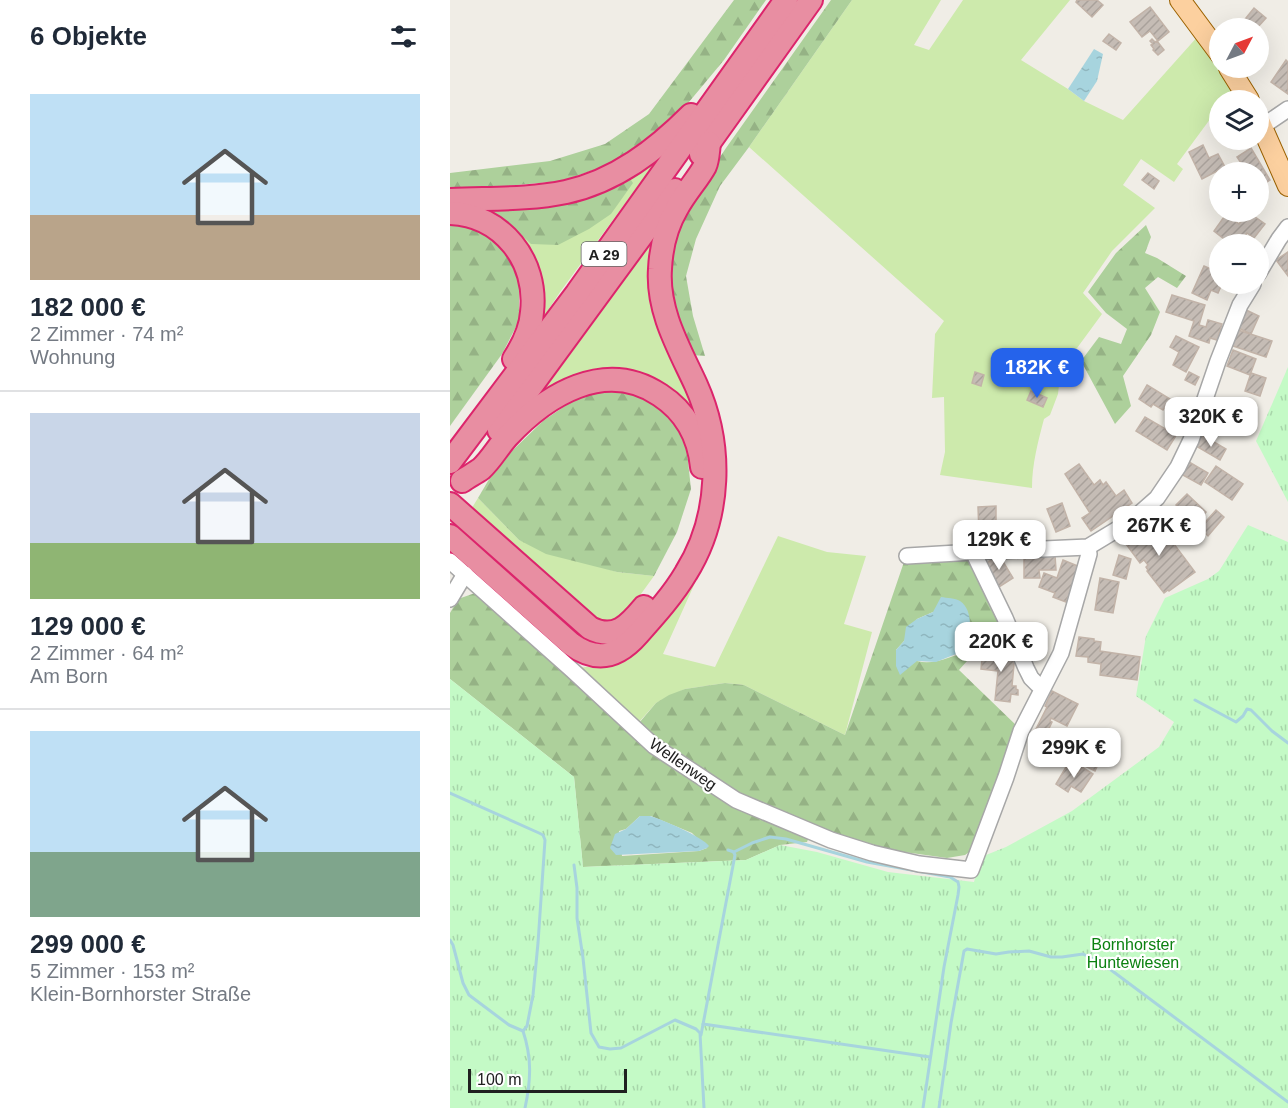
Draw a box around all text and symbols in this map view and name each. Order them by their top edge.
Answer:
north arrow [1209,18,1269,78]
map controls [1209,18,1269,294]
icon: filters [387,20,420,53]
text: 6 Objekte [30,21,147,51]
button: layers [1209,90,1269,150]
icon: home [171,133,279,241]
button: + [1209,162,1269,222]
button: − [1209,234,1269,294]
road number: A 29 [582,242,626,266]
text: 182 000 € [30,292,146,322]
text: 2 Zimmer · 74 m² [30,323,183,345]
text: Wohnung [30,346,115,368]
pin: 182K € [988,348,1086,399]
text: 182K € [1005,356,1069,378]
pin: 320K € [1162,397,1260,448]
text: 320K € [1179,405,1243,427]
icon: home [171,452,279,560]
pin: 267K € [1110,506,1208,557]
text: 267K € [1127,514,1191,536]
pin: 129K € [950,520,1048,571]
text: 129K € [967,528,1031,550]
text: 129 000 € [30,611,146,641]
pin: 220K € [952,622,1050,673]
text: 220K € [969,630,1033,652]
text: 2 Zimmer · 64 m² [30,642,183,664]
text: Am Born [30,665,108,687]
pin: 299K € [1025,728,1123,779]
street label: Wellenweg [646,735,720,793]
text: 299K € [1042,736,1106,758]
icon: home [171,770,279,878]
text: 299 000 € [30,929,146,959]
park label: Bornhorster Huntewiesen [1087,936,1179,971]
text: 5 Zimmer · 153 m² [30,960,194,982]
text: Klein-Bornhorster Straße [30,983,251,1005]
scale bar [468,1066,627,1094]
text: 100 m [477,1071,521,1088]

